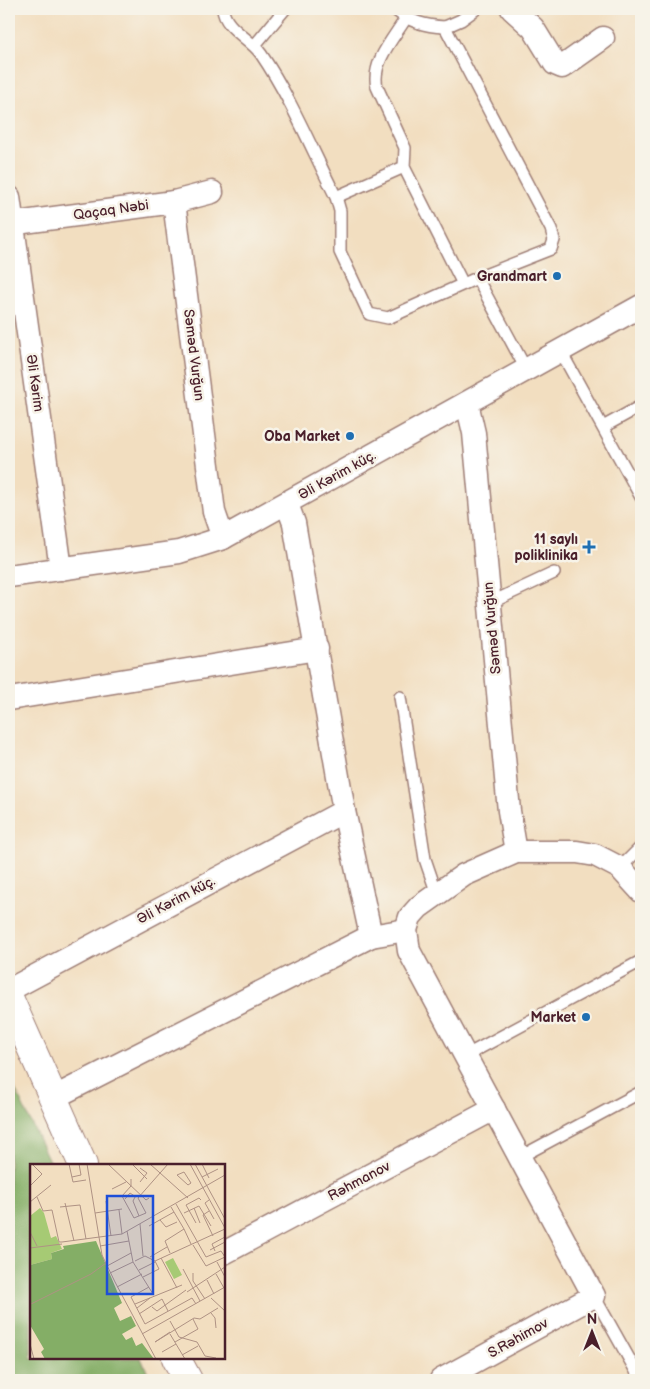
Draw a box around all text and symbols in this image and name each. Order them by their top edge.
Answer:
street label: Qaçaq Nəbi [72,196,150,224]
place label: Grandmart [477,268,547,285]
marker: Grandmart [551,270,563,282]
street label: Səməd Vurğun [180,308,208,402]
street label: Əli Kərim [23,353,47,413]
place label: Oba Market [264,428,340,445]
marker: Oba Market [344,430,356,442]
street label: Əli Kərim küç. [295,446,379,503]
place label: 11 saylı poliklinika [514,531,578,564]
marker: 11 saylı poliklinika [582,540,596,554]
street label: Səməd Vurğun [479,581,504,675]
street label: Əli Kərim küç. [134,872,218,928]
place label: Market [531,1009,576,1026]
marker: Market [580,1011,592,1023]
street label: Rəhmanov [325,1157,393,1204]
inset map [30,1164,225,1359]
north arrow [568,1306,618,1356]
text: N [587,1311,597,1328]
street label: S.Rəhimov [485,1314,551,1362]

